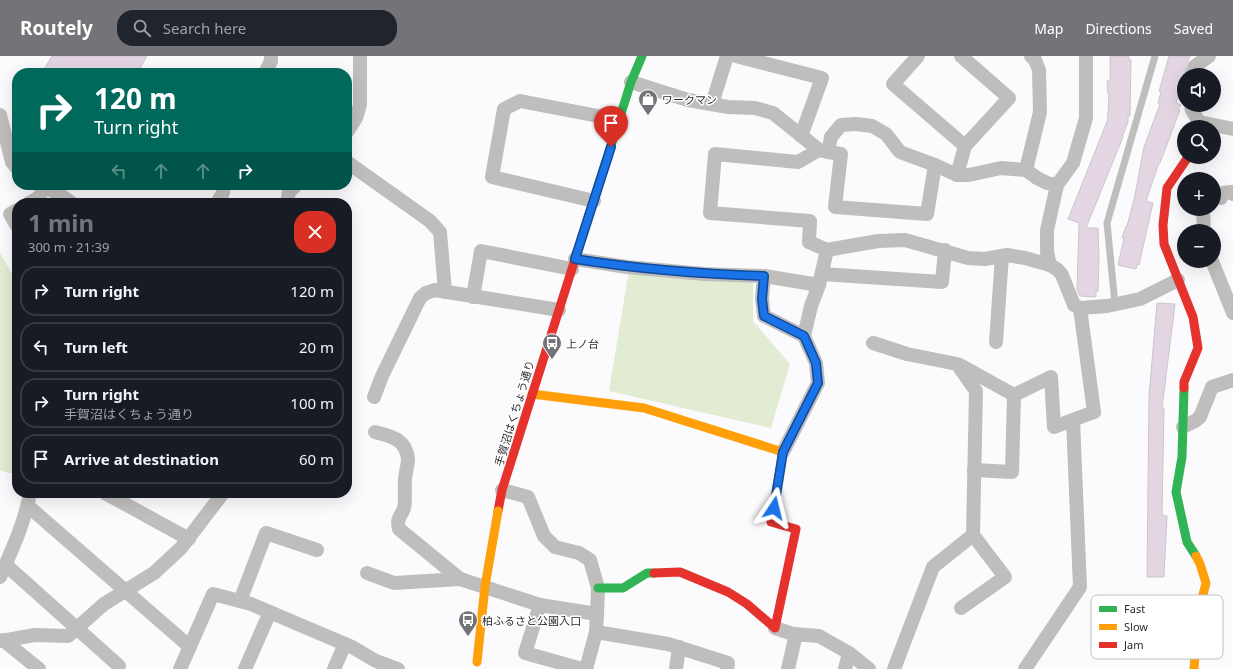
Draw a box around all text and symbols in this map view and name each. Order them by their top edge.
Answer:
search box [117,10,397,46]
text: Routely [20,15,93,41]
icon: search [131,17,153,39]
text: Search here [163,18,246,38]
text: Map [1034,19,1063,38]
text: Directions [1085,19,1152,38]
text: Saved [1174,19,1213,38]
map controls [1177,68,1221,268]
button: sound [1177,68,1221,112]
text: 120 m [94,79,177,117]
icon: right [28,84,80,136]
shop icon: ワークマン [637,88,659,116]
place label: ワークマン [662,92,717,107]
pin [594,106,628,147]
icon: arrive [600,112,622,134]
text: Turn right [94,115,178,139]
button: search [1177,120,1221,164]
icon: left [108,160,130,182]
icon: ahead [150,160,172,182]
icon: ahead [192,160,214,182]
icon: right [234,160,256,182]
button: + [1177,172,1221,216]
text: 1 min [28,206,94,239]
button: close [294,211,336,253]
button: − [1177,224,1221,268]
text: 300 m · 21:39 [28,238,109,256]
icon: right [30,280,52,302]
text: Turn right [64,281,139,301]
text: 120 m [290,281,334,301]
bus stop icon: 上ノ台 [541,332,563,360]
icon: left [30,336,52,358]
place label: 上ノ台 [566,336,599,351]
text: Turn left [64,337,128,357]
text: 20 m [299,337,334,357]
street label: 手賀沼はくちょう通り [491,358,537,468]
text: Turn right [64,384,139,404]
icon: right [30,392,52,414]
text: 100 m [290,393,334,413]
text: 手賀沼はくちょう通り [64,405,194,423]
icon: arrive [30,448,52,470]
text: Arrive at destination [64,449,219,469]
text: 60 m [299,449,334,469]
position arrow [753,487,795,529]
legend [1091,595,1223,659]
text: Fast [1124,601,1145,616]
bus stop icon: 柏ふるさと公園入口 [457,609,479,637]
place label: 柏ふるさと公園入口 [482,613,581,628]
text: Slow [1124,619,1148,634]
text: Jam [1123,637,1143,652]

